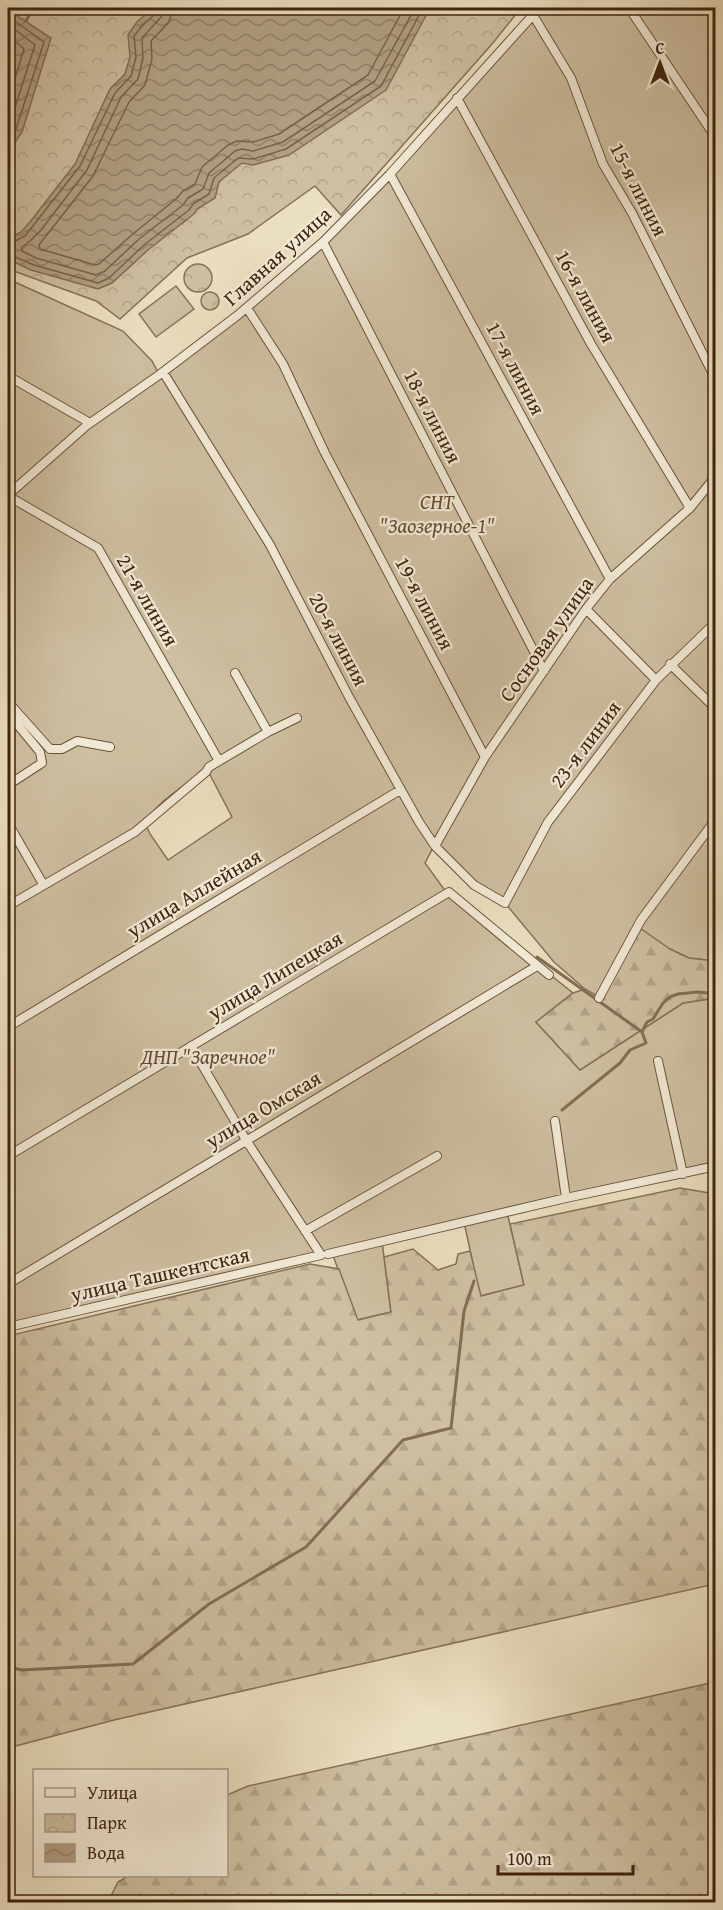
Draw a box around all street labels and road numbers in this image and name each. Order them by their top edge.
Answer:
street label: 15-я линия [602,137,676,242]
street label: Главная улица [216,199,338,313]
street label: 16-я линия [548,244,624,348]
street label: 17-я линия [478,316,554,421]
street label: 18-я линия [396,364,470,469]
street label: 21-я линия [109,548,187,652]
street label: 19-я линия [387,551,463,656]
street label: Сосновая улица [491,570,601,708]
street label: 20-я линия [301,587,377,692]
street label: 23-я линия [542,694,628,794]
street label: улица Аллейная [120,840,268,946]
street label: улица Липецкая [201,922,349,1028]
street label: улица Омская [198,1062,327,1156]
street label: улица Ташкентская [66,1238,253,1310]

